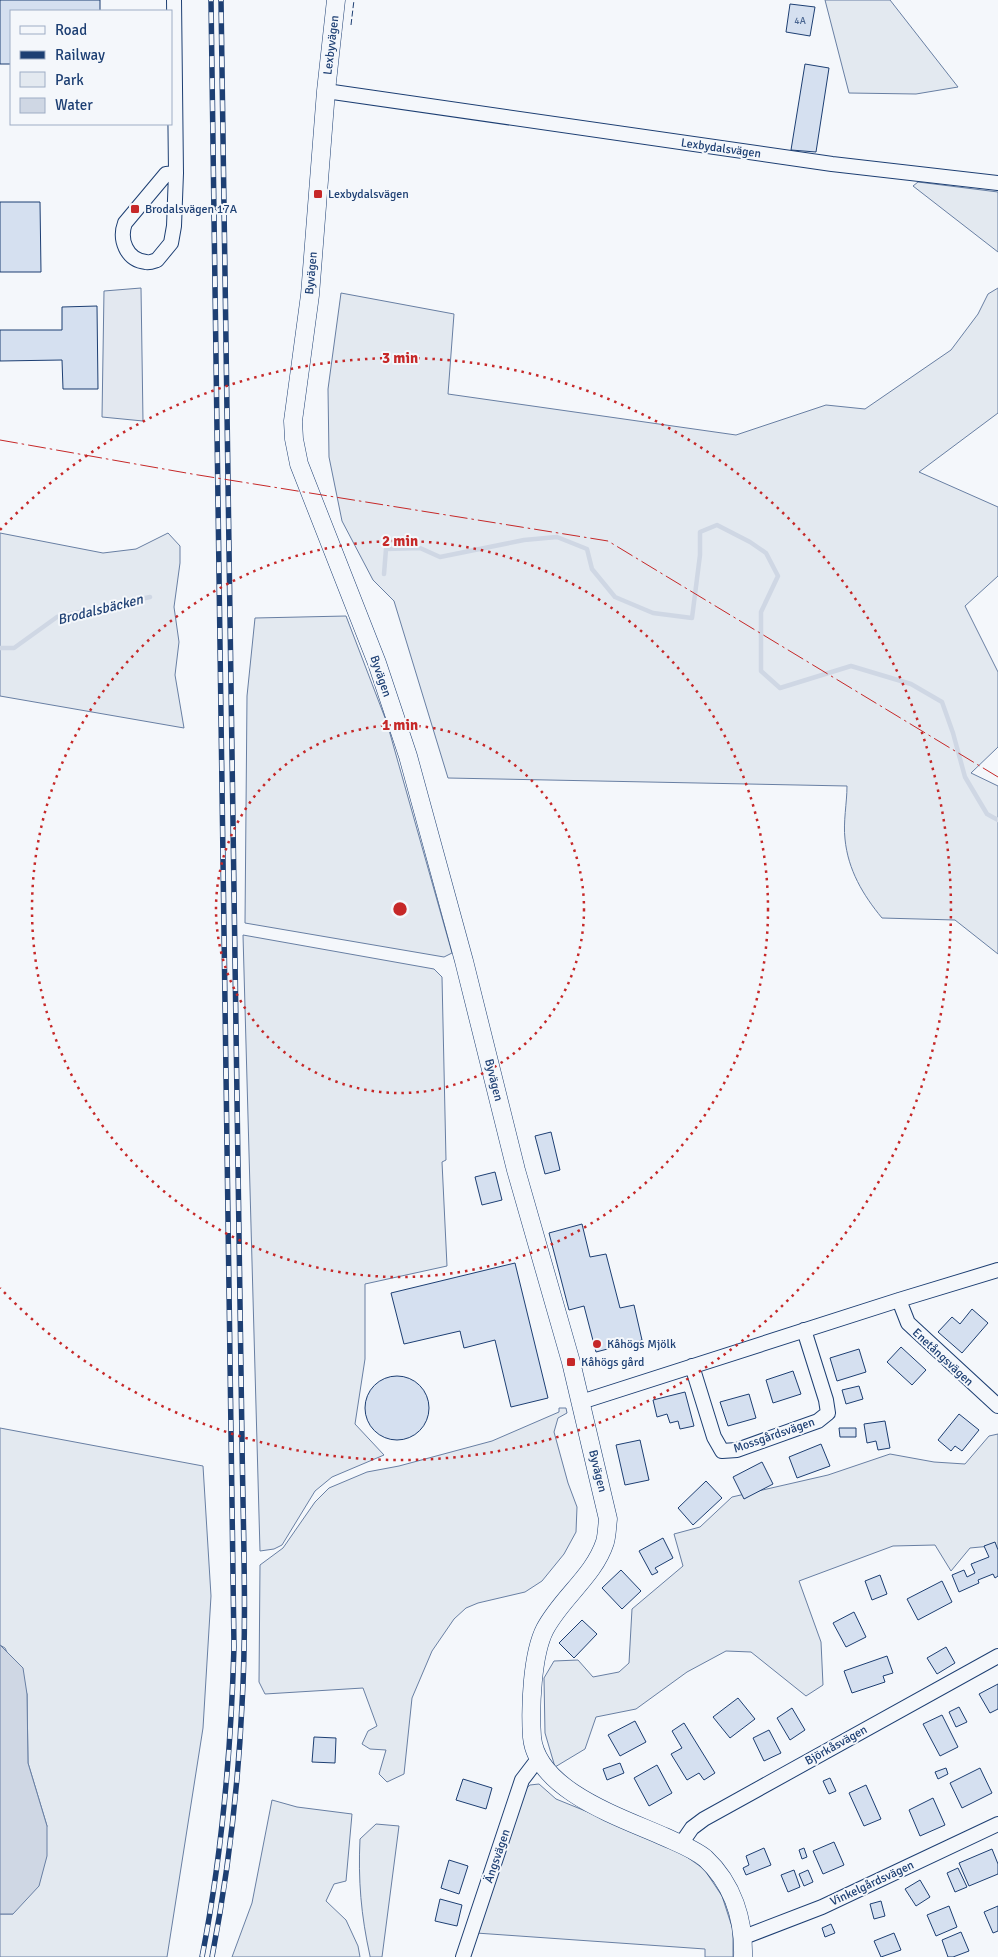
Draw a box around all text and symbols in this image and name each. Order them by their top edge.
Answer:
legend [10,10,172,125]
street label: Lexbyvägen [320,14,343,76]
house number: 4A [794,15,806,27]
text: Road [55,21,87,39]
text: Railway [55,46,105,64]
text: Park [55,71,84,89]
text: Water [55,96,93,114]
street label: Lexbydalsvägen [680,135,762,162]
place label: Lexbydalsvägen [328,187,409,202]
marker: Lexbydalsvägen [312,188,324,200]
place label: Brodalsvägen 17A [145,202,238,217]
marker: Brodalsvägen 17A [129,203,141,215]
street label: Byvägen [302,251,321,295]
text: 3 min [382,349,418,367]
text: 2 min [382,532,418,550]
water label: Brodalsbäcken [56,591,145,628]
street label: Byvägen [366,653,395,699]
text: 1 min [382,716,418,734]
centre of rings [391,900,409,918]
street label: Byvägen [481,1057,506,1103]
street label: Enetångsvägen [909,1325,976,1389]
place label: Kåhögs Mjölk [607,1337,676,1352]
marker: Kåhögs Mjölk [591,1338,603,1350]
place label: Kåhögs gård [581,1355,644,1370]
marker: Kåhögs gård [565,1356,577,1368]
street label: Mossgårdsvägen [731,1415,817,1456]
street label: Byvägen [585,1448,610,1494]
street label: Björkåsvägen [802,1722,870,1769]
street label: Ängsvägen [481,1827,514,1885]
street label: Vinkelgårdsvägen [828,1858,916,1909]

